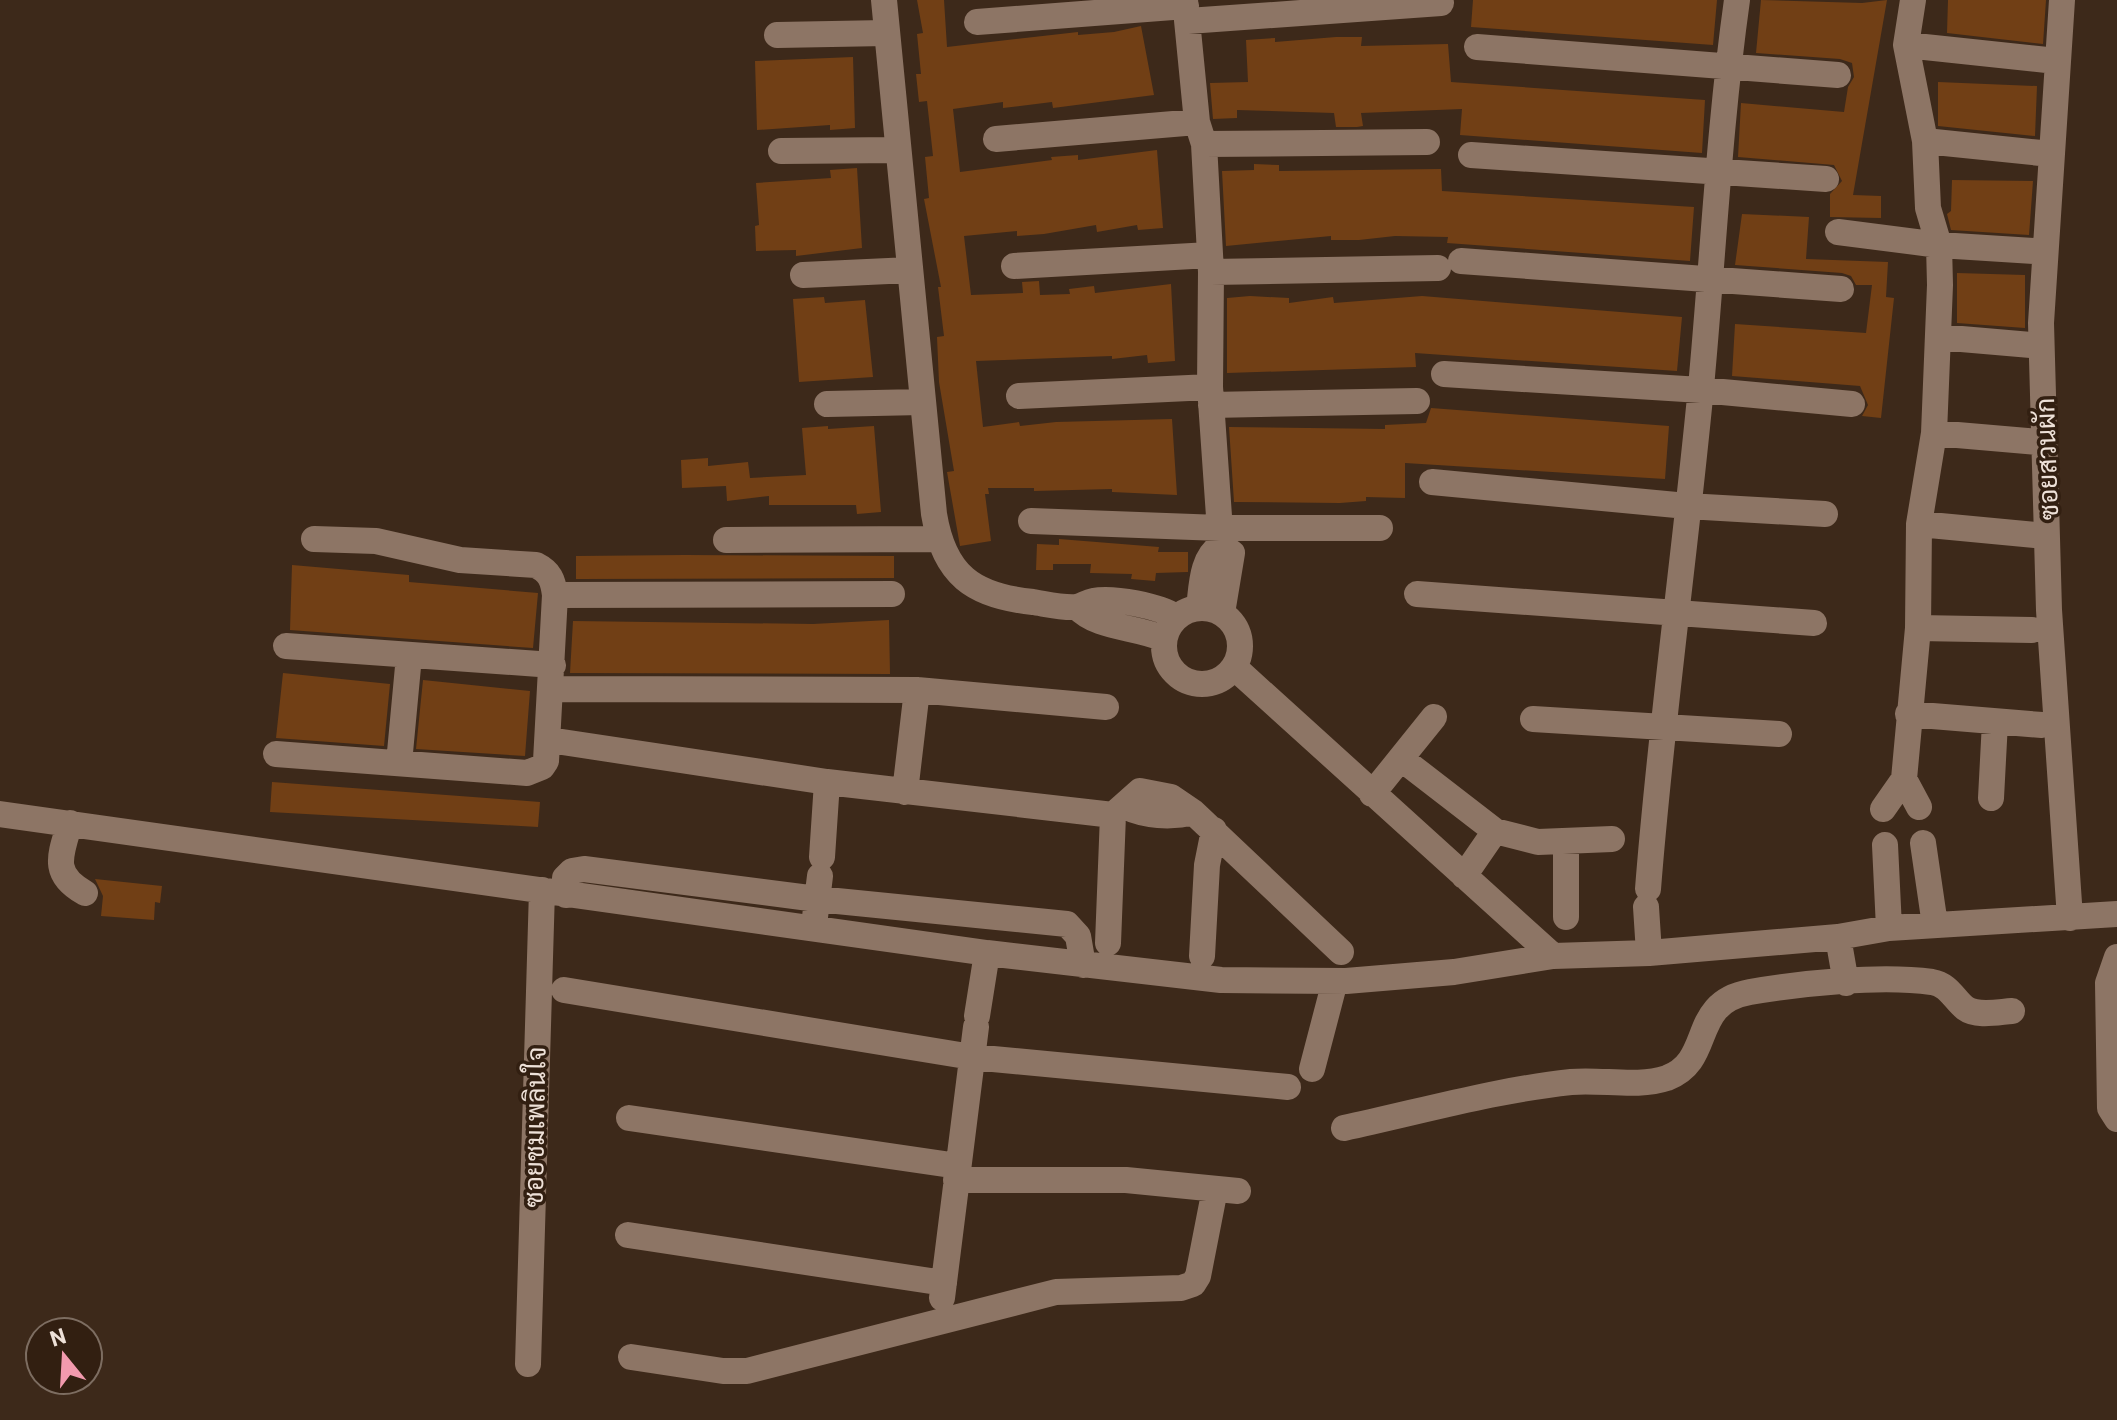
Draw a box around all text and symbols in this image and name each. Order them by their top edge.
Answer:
street label: ซอยสวนผัก [2026,397,2064,521]
street label: ซอยชมเพลินใจ [515,1046,551,1208]
north arrow [24,1316,104,1396]
text: N [46,1320,69,1352]

